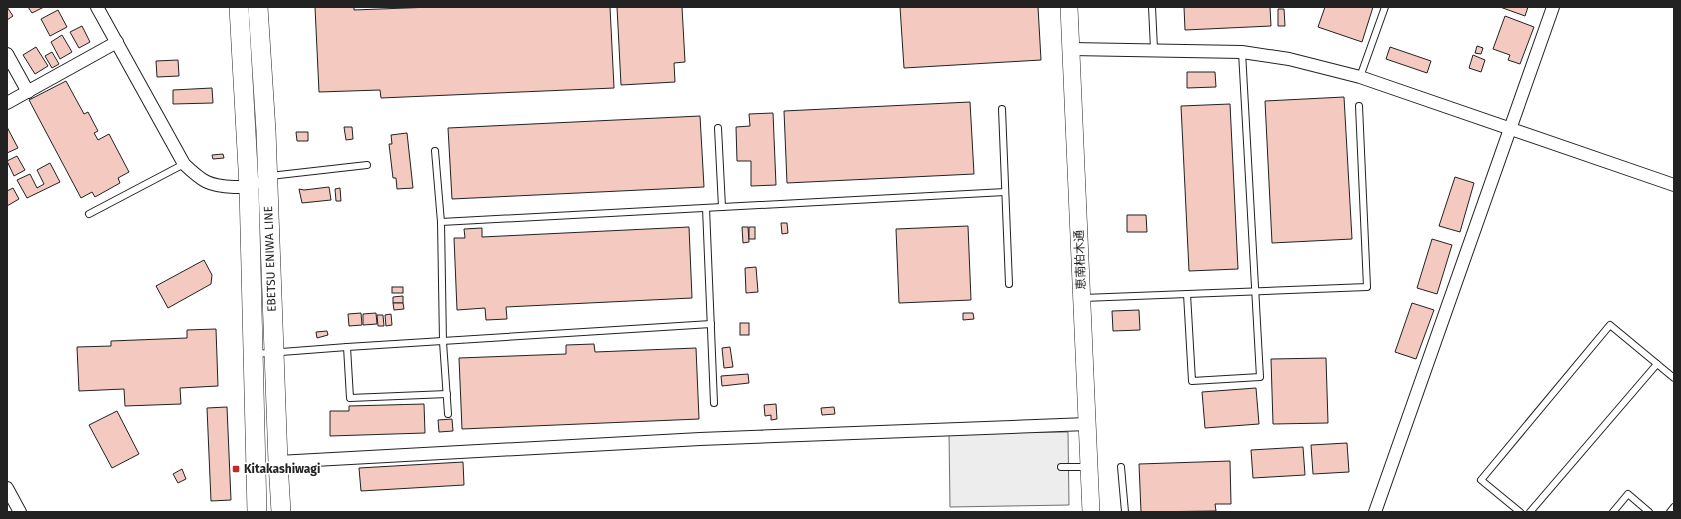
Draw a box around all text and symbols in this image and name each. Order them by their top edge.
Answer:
street label: EBETSU ENIWA LINE [261,206,279,312]
street label: 恵南柏木通 [1072,230,1088,290]
place label: Kitakashiwagi [244,462,320,476]
marker: Kitakashiwagi [231,464,241,474]

